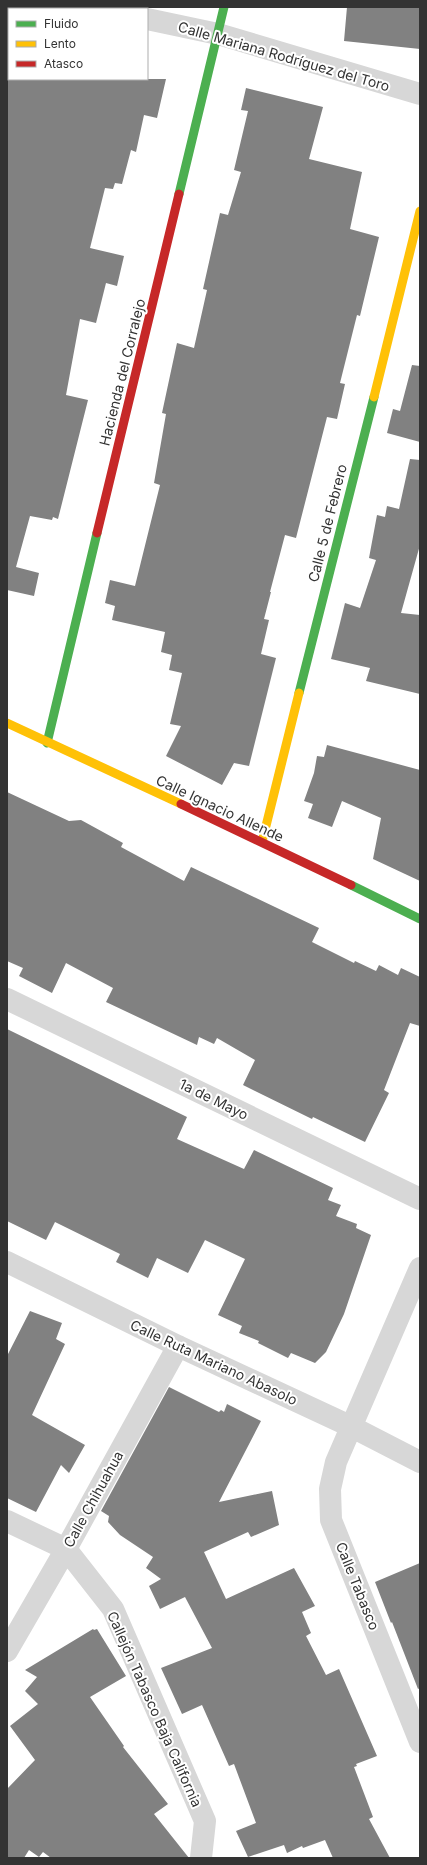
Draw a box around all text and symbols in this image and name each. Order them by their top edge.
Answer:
legend [8,8,148,80]
text: Fluido [44,16,79,31]
street label: Calle Mariana Rodríguez del Toro [176,18,392,94]
text: Lento [44,36,76,51]
text: Atasco [44,56,83,71]
street label: Hacienda del Corralejo [95,297,149,447]
street label: Calle 5 de Febrero [304,462,350,584]
street label: Calle Ignacio Allende [154,771,286,845]
street label: 1a de Mayo [177,1075,251,1123]
street label: Calle Ruta Mariano Abasolo [128,1316,300,1408]
street label: Calle Chihuahua [59,1448,127,1550]
street label: Calle Tabasco [333,1540,383,1632]
street label: Callejón Tabasco Baja California [104,1608,206,1810]

